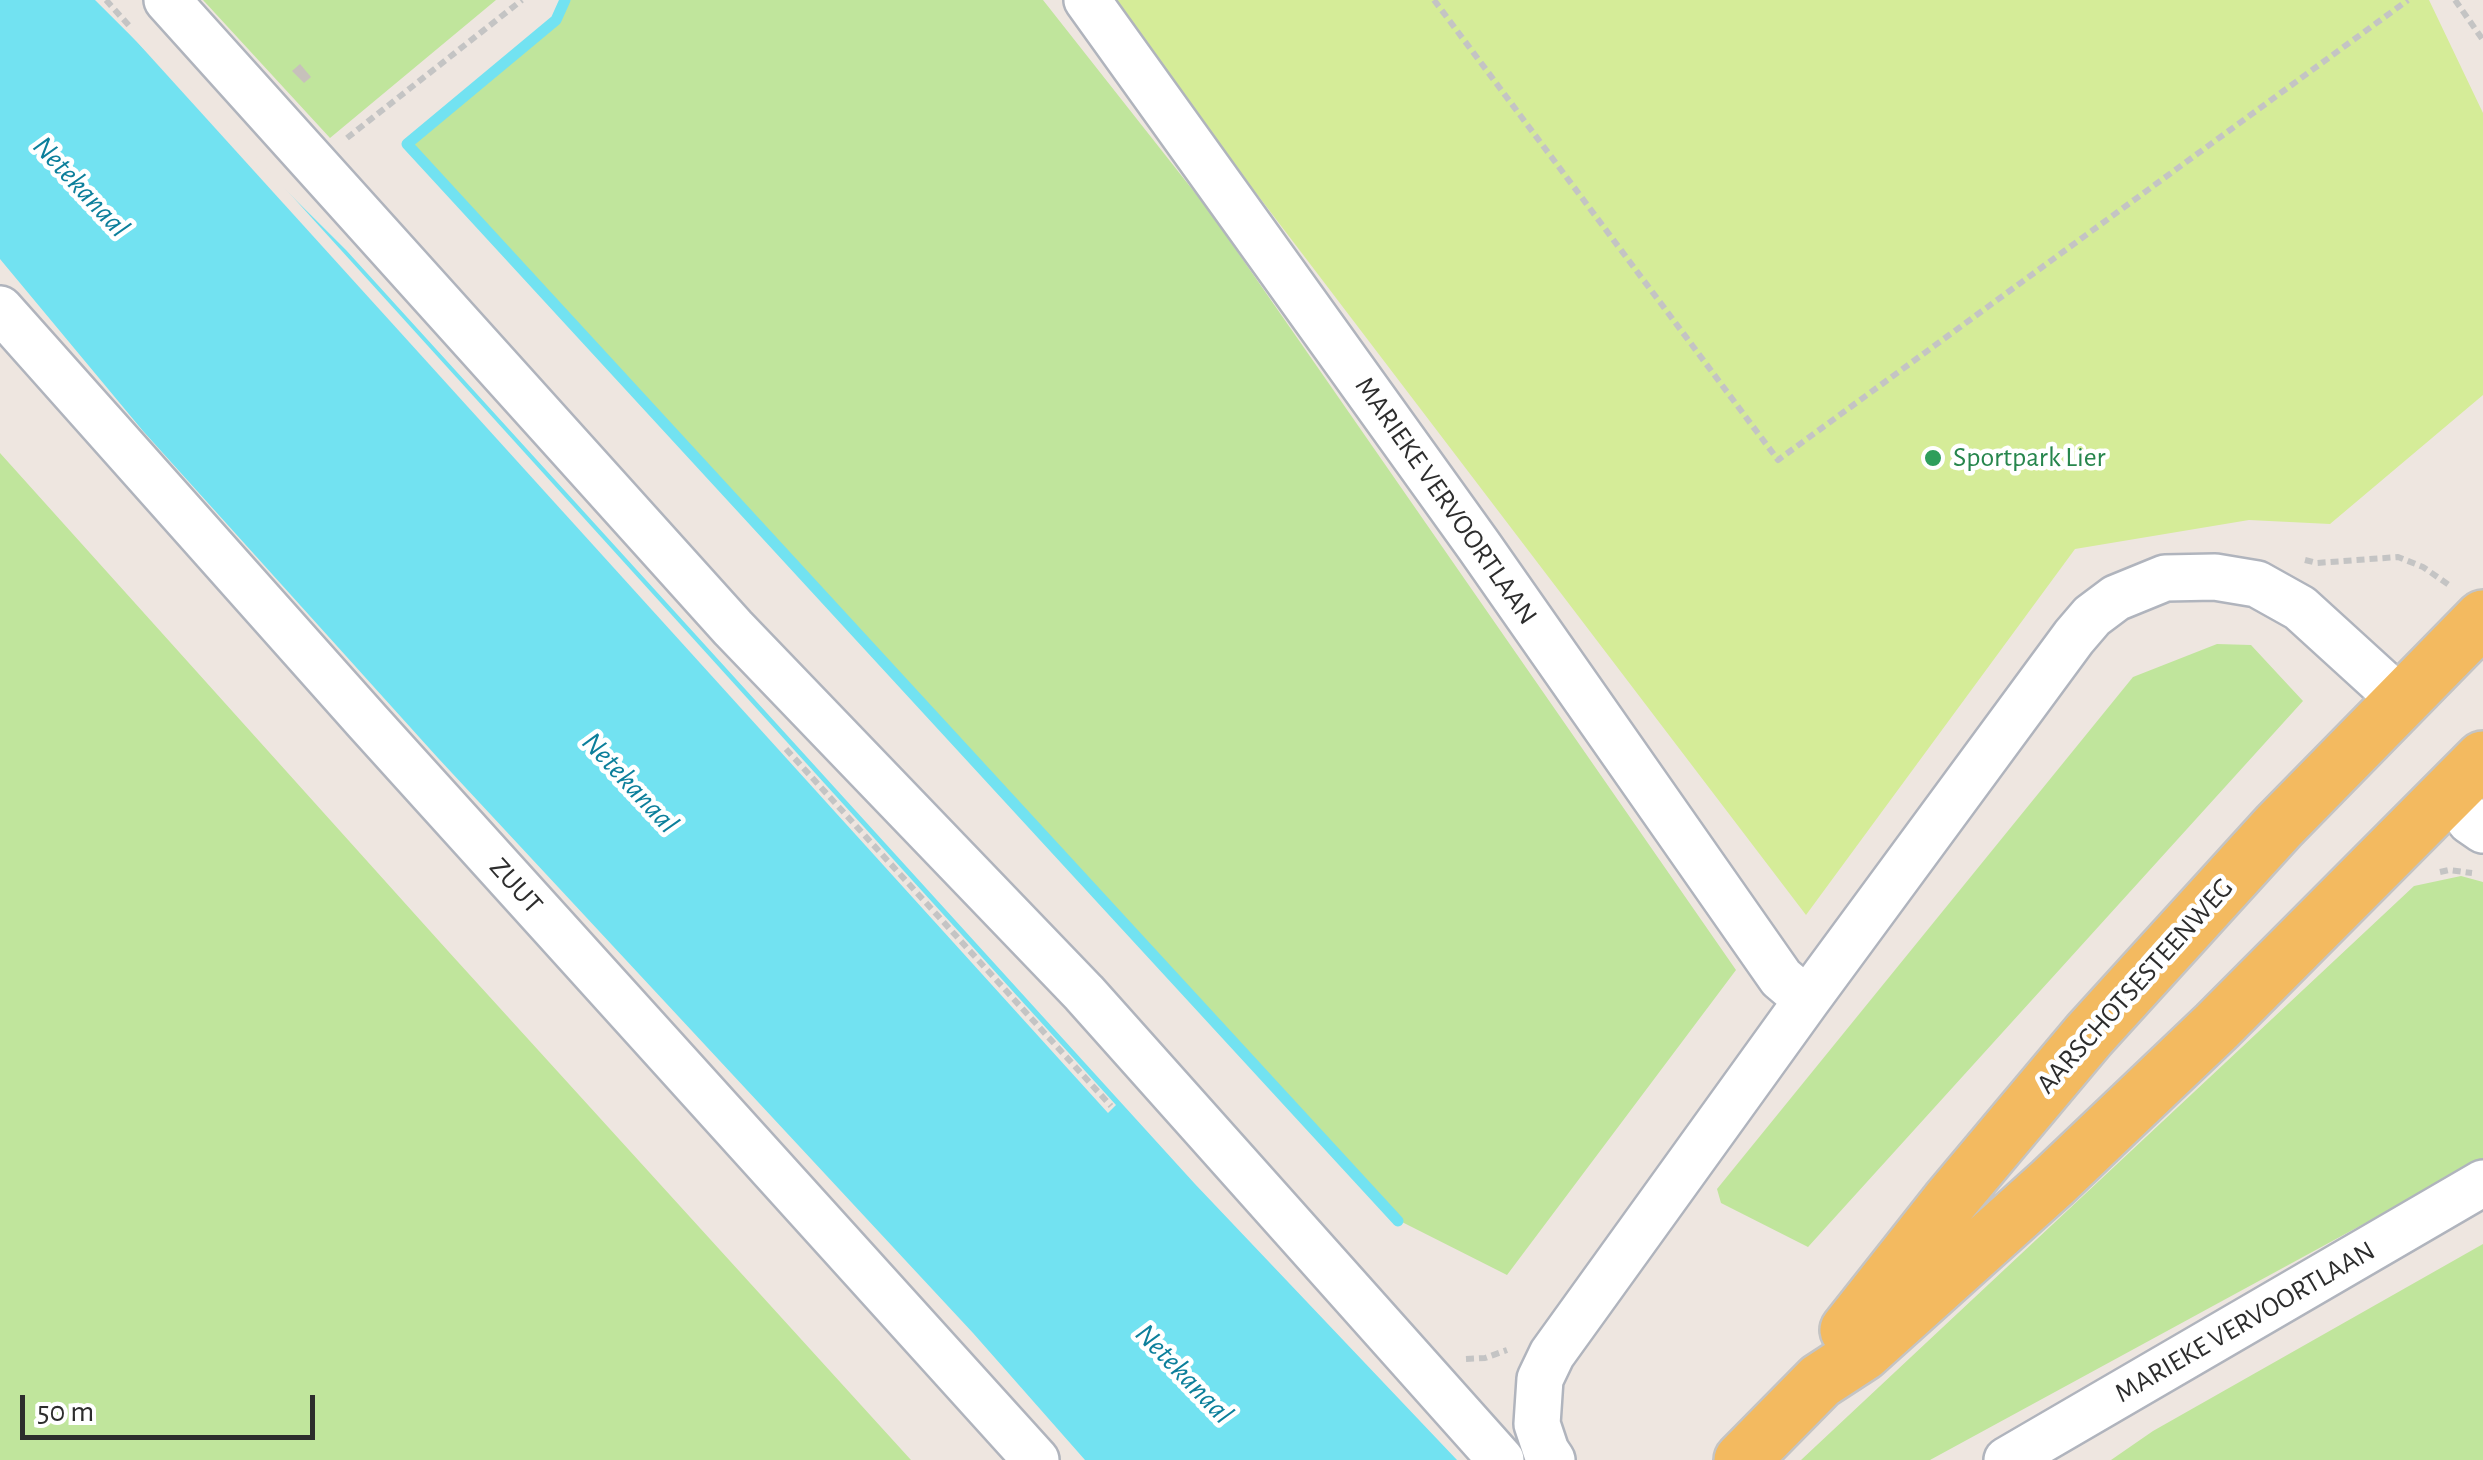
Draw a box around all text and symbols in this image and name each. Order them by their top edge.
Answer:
water label: Netekanaal [25,129,137,245]
street label: MARIEKE VERVOORTLAAN [1348,371,1544,631]
place label: Sportpark Lier [1953,441,2106,475]
marker: Sportpark Lier [1922,447,1944,469]
water label: Netekanaal [574,725,686,841]
street label: ZUUT [482,851,550,921]
street label: AARSCHOTSESTEENWEG [2030,871,2240,1101]
street label: MARIEKE VERVOORTLAAN [2109,1234,2381,1410]
water label: Netekanaal [1127,1316,1241,1432]
scale bar [25,1375,320,1437]
text: 50 m [37,1397,94,1427]

